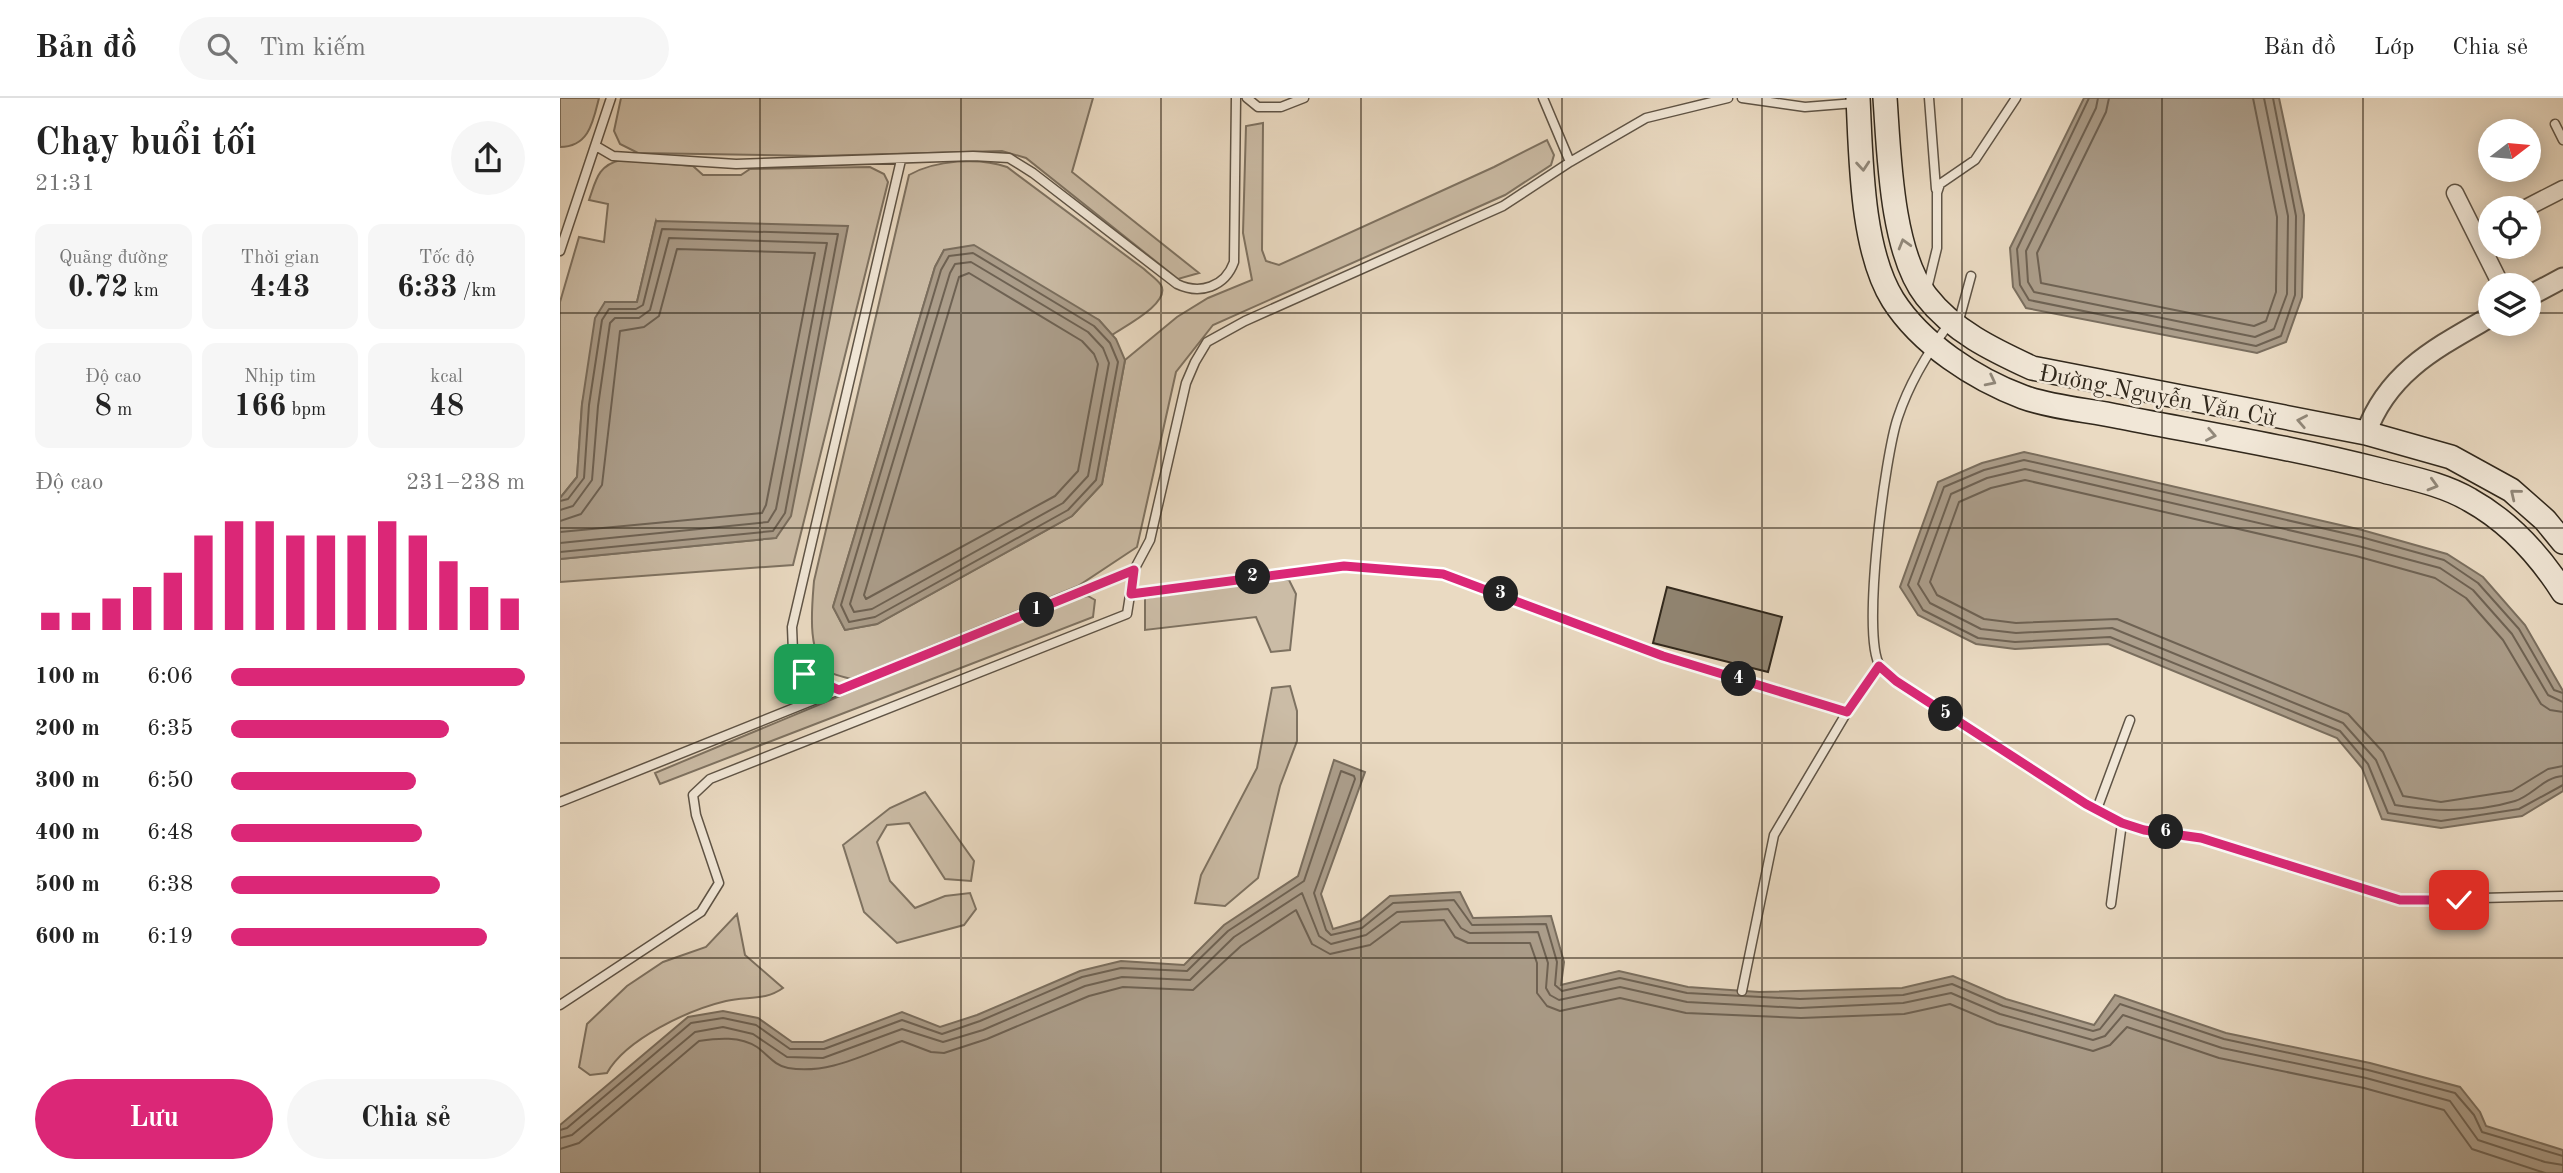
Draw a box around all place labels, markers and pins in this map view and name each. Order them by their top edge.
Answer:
pin: 2 [1236,560,1270,594]
pin: 3 [1483,576,1518,612]
pin: 1 [1020,592,1054,628]
pin [774,644,834,704]
pin: 4 [1722,662,1756,696]
pin: 5 [1928,696,1964,732]
pin: 6 [2148,814,2184,850]
pin [2429,870,2489,930]

